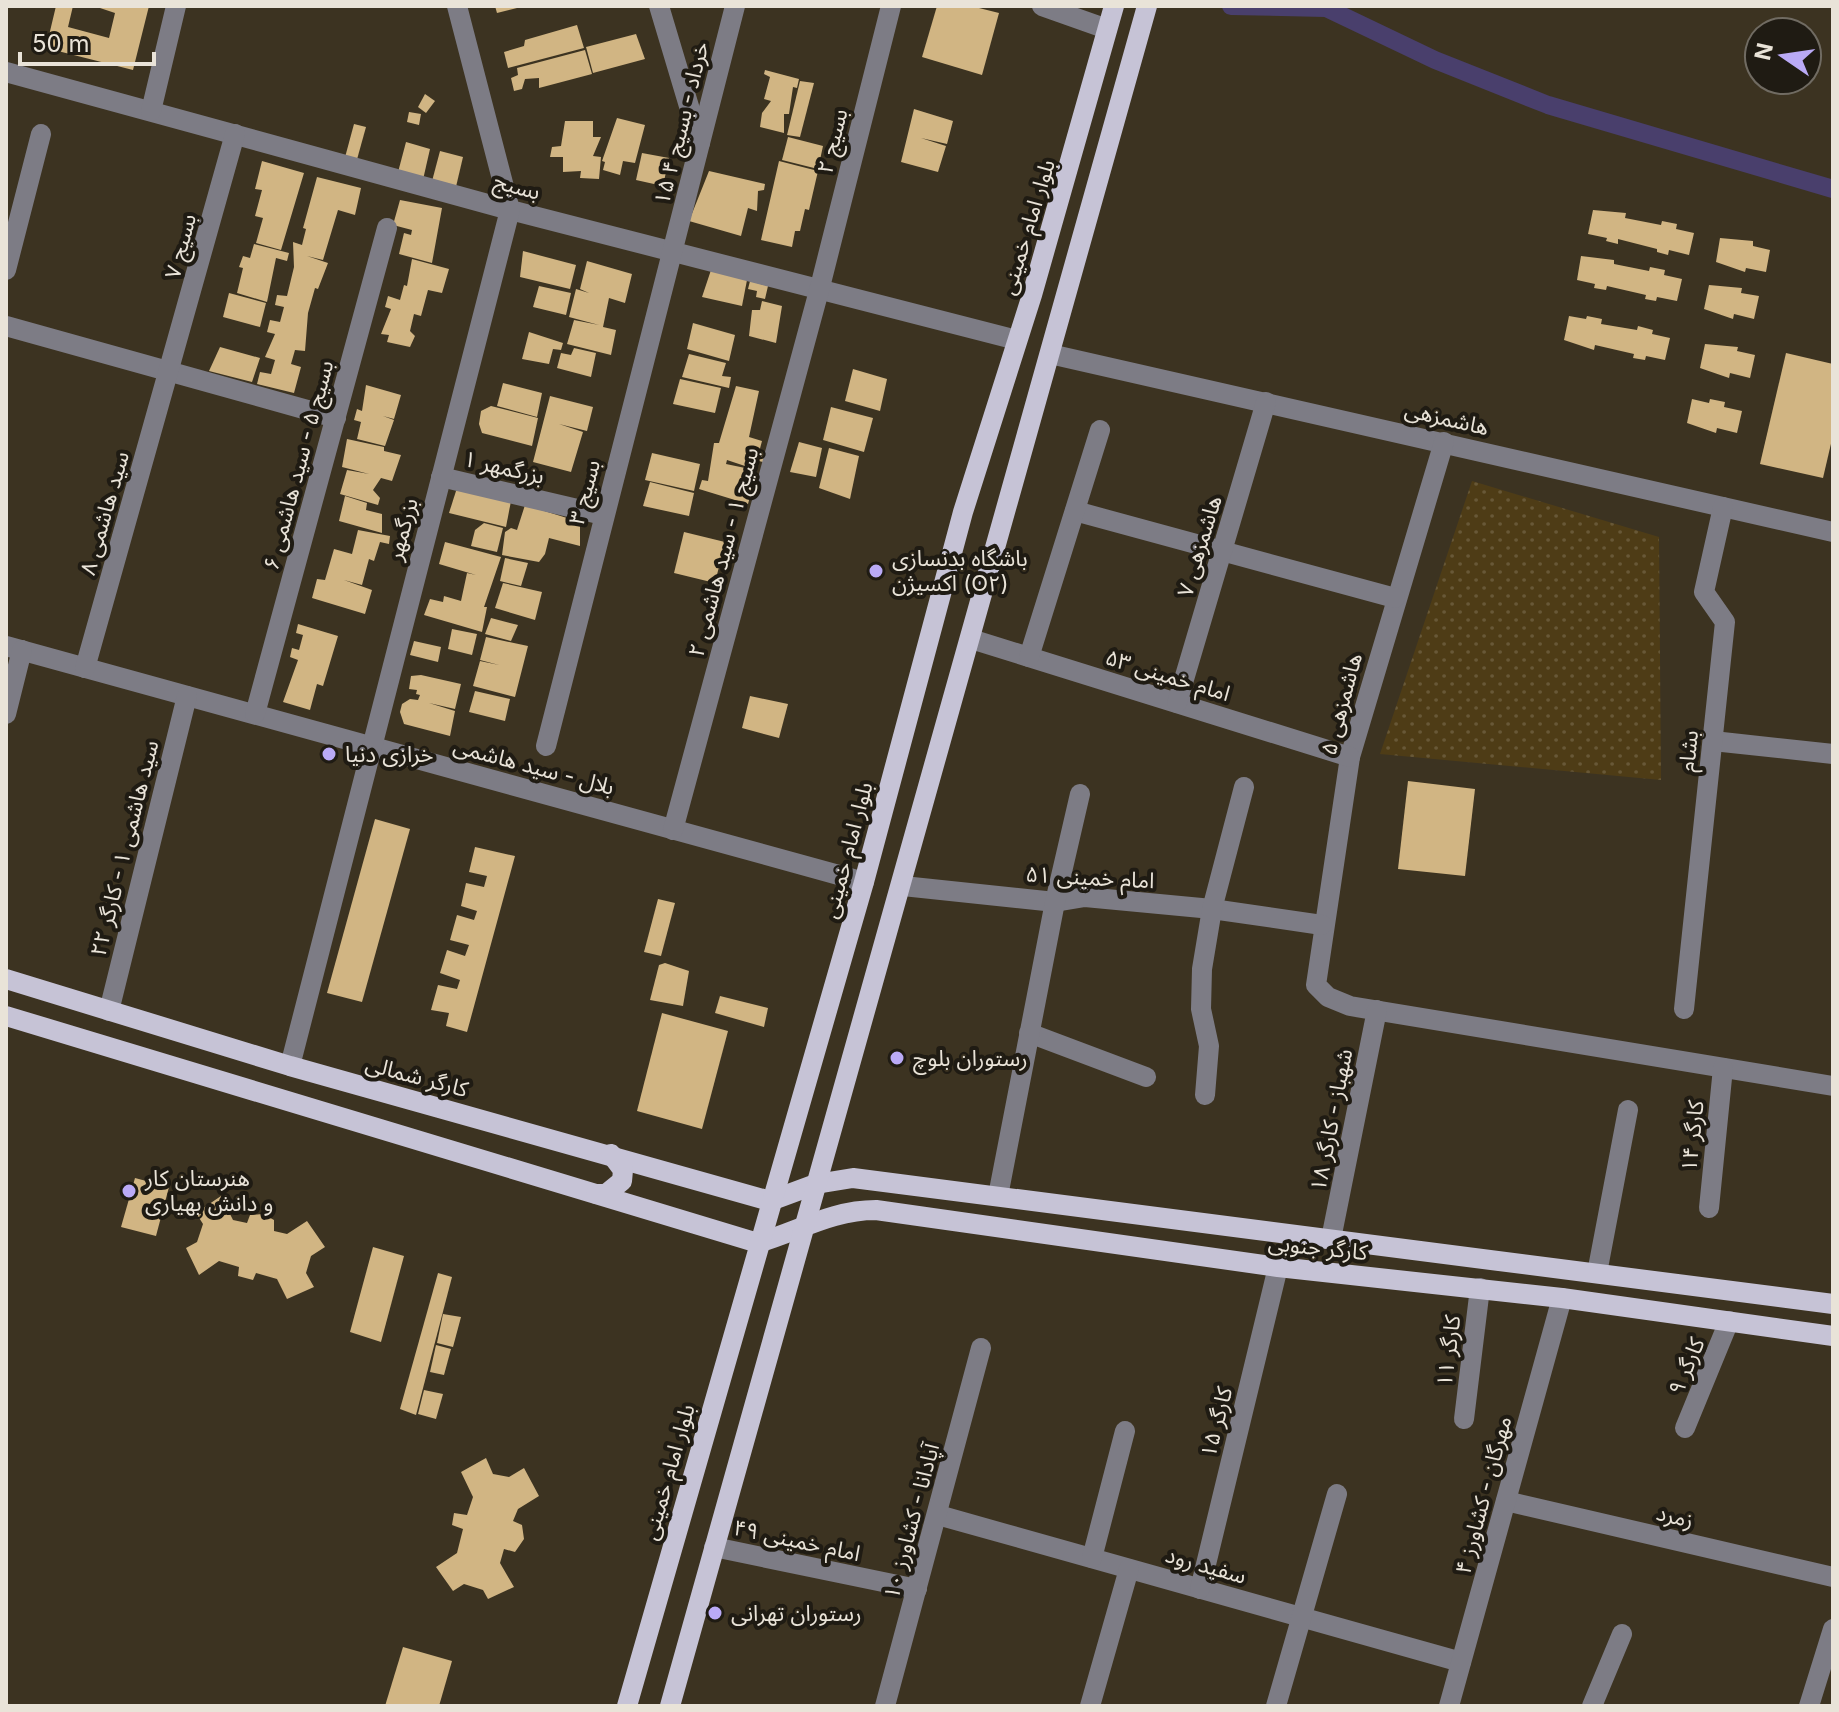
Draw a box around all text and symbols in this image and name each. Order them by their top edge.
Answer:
scale bar [20,16,154,66]
north arrow [1743,16,1823,96]
text: 50 m [32,29,90,58]
street label: ۱۵ خرداد - بسیج ۴ [648,39,718,208]
text: N [1749,40,1778,63]
street label: بسیج ۲ [811,106,856,177]
street label: بلوار امام خمینی [994,156,1064,299]
street label: بسیج [490,167,543,209]
street label: بسیج ۷ [159,211,205,282]
street label: بسیج ۵ - سید هاشمی ۶ [258,357,342,574]
street label: هاشمزهی [1402,396,1492,440]
street label: بسیج ۱ - سید هاشمی ۲ [683,444,767,661]
street label: بزرگمهر ۱ [461,445,547,490]
street label: سید هاشمی ۸ [74,448,134,578]
street label: بسیج ۳ [563,457,609,528]
street label: هاشمزهی ۷ [1171,492,1227,600]
street label: بزرگمهر [381,495,424,564]
place label: باشگاه بدنسازی اکسیژن (O۲) [892,545,1028,596]
marker: باشگاه بدنسازی اکسیژن (O۲) [867,562,885,580]
street label: امام خمینی ۵۳ [1101,644,1233,710]
street label: هاشمزهی ۵ [1315,650,1367,758]
street label: بشام [1673,729,1707,773]
street label: بلال - سید هاشمی [451,732,617,800]
street label: سید هاشمی ۱ - کارگر ۲۲ [85,737,164,959]
place label: خرازی دنیا [345,741,433,768]
marker: خرازی دنیا [320,745,338,763]
street label: بلوار امام خمینی [816,779,882,922]
street label: امام خمینی ۵۱ [1025,861,1155,897]
place label: رستوران بلوچ [913,1045,1028,1075]
street label: شهباز - کارگر ۱۸ [1304,1046,1359,1194]
marker: رستوران بلوچ [888,1049,906,1067]
street label: کارگر شمالی [363,1050,472,1103]
street label: کارگر ۱۴ [1675,1098,1710,1173]
place label: هنرستان کار و دانش بهیاری [144,1165,273,1217]
marker: هنرستان کار و دانش بهیاری [120,1182,138,1200]
street label: کارگر جنوبی [1267,1229,1370,1266]
street label: کارگر ۱۱ [1431,1313,1466,1388]
street label: کارگر ۹ [1662,1333,1711,1399]
street label: کارگر ۱۵ [1195,1383,1238,1460]
street label: بلوار امام خمینی [636,1401,704,1544]
street label: مهرگان - کشاورز ۴ [1449,1413,1518,1577]
street label: آپادانا - کشاورز ۱۰ [878,1439,947,1602]
street label: زمرد [1654,1499,1696,1534]
street label: امام خمینی ۴۹ [730,1514,863,1570]
street label: سفید رود [1162,1541,1249,1590]
place label: رستوران تهرانی [731,1600,862,1627]
marker: رستوران تهرانی [706,1604,724,1622]

